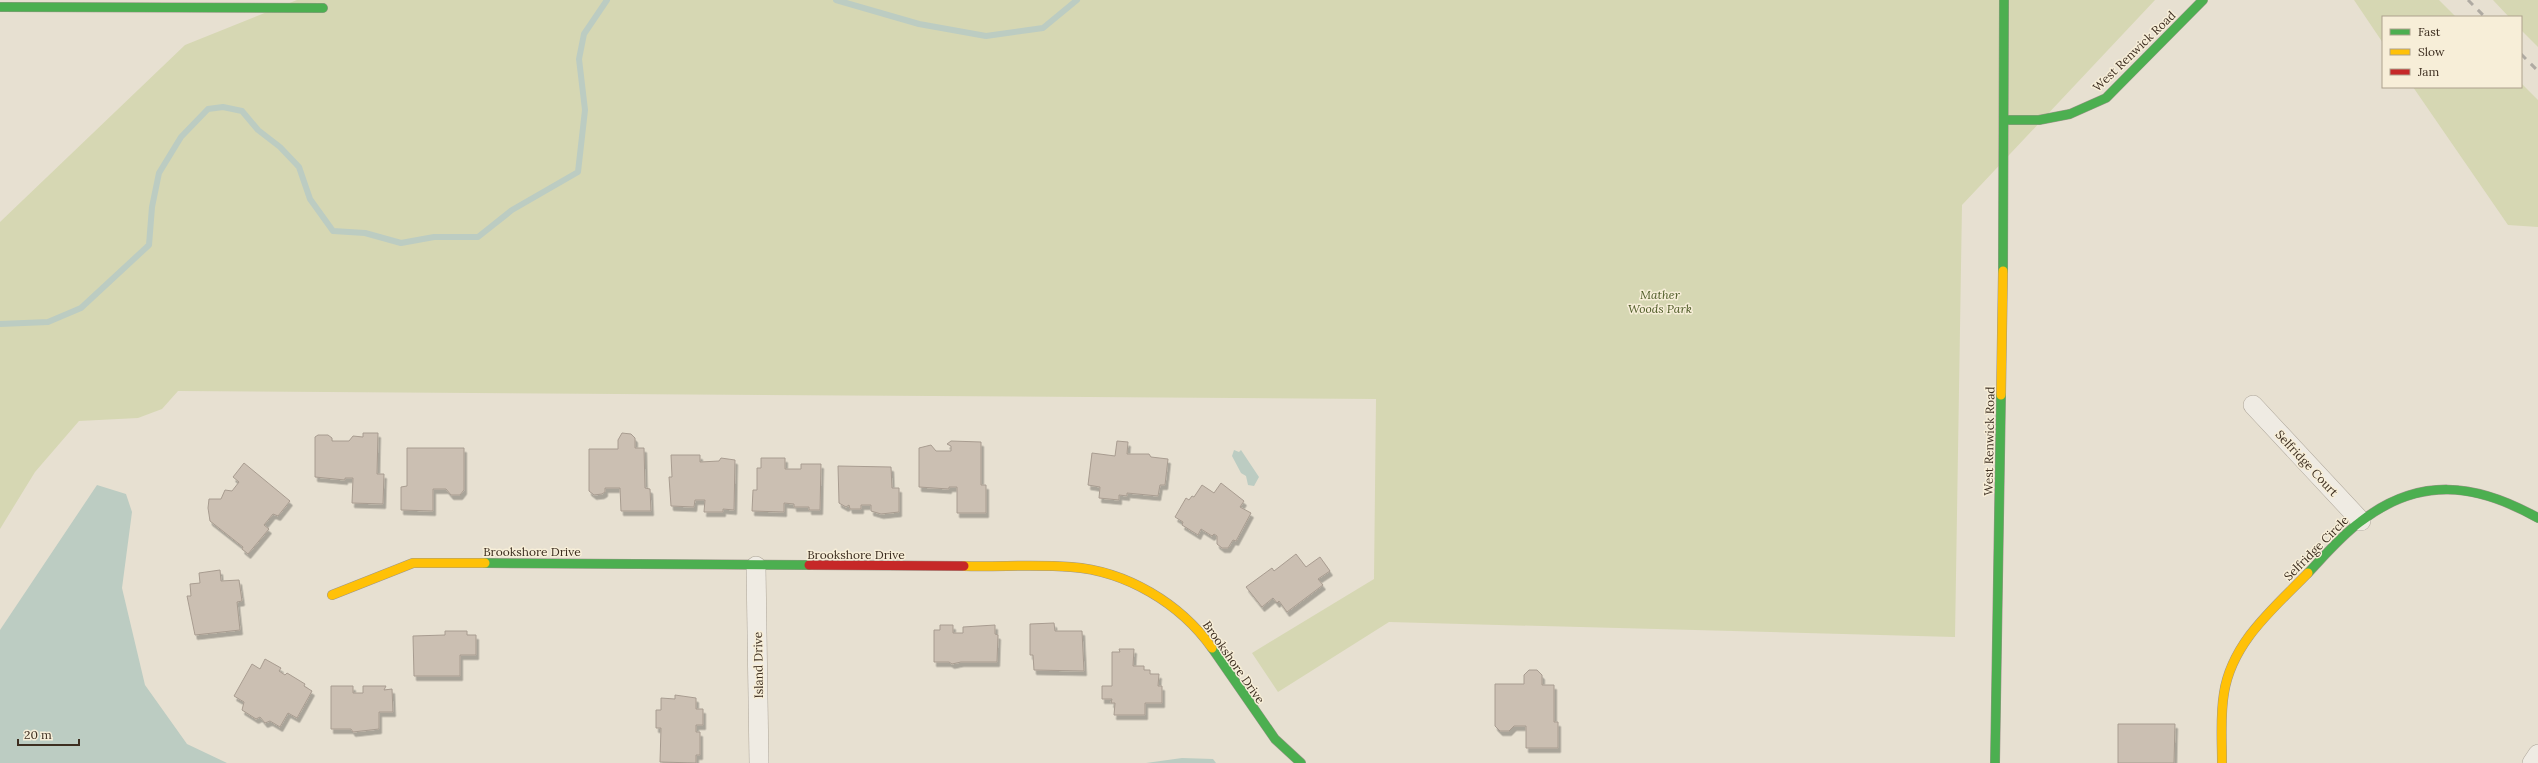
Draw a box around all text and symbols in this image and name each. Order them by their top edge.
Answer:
street label: West Renwick Road [2090,8,2178,94]
legend [2382,16,2522,88]
text: Fast [2418,24,2441,39]
text: Slow [2418,44,2445,59]
text: Jam [2417,64,2439,79]
park label: Mather Woods Park [1628,287,1692,316]
street label: West Renwick Road [1981,386,1997,496]
street label: Selfridge Court [2272,427,2342,499]
street label: Selfridge Circle [2280,512,2352,584]
street label: Brookshore Drive [483,544,581,559]
street label: Brookshore Drive [807,547,905,562]
street label: Brookshore Drive [1200,618,1268,707]
street label: Island Drive [750,631,766,698]
scale bar [18,721,79,747]
text: 20 m [24,727,52,742]

